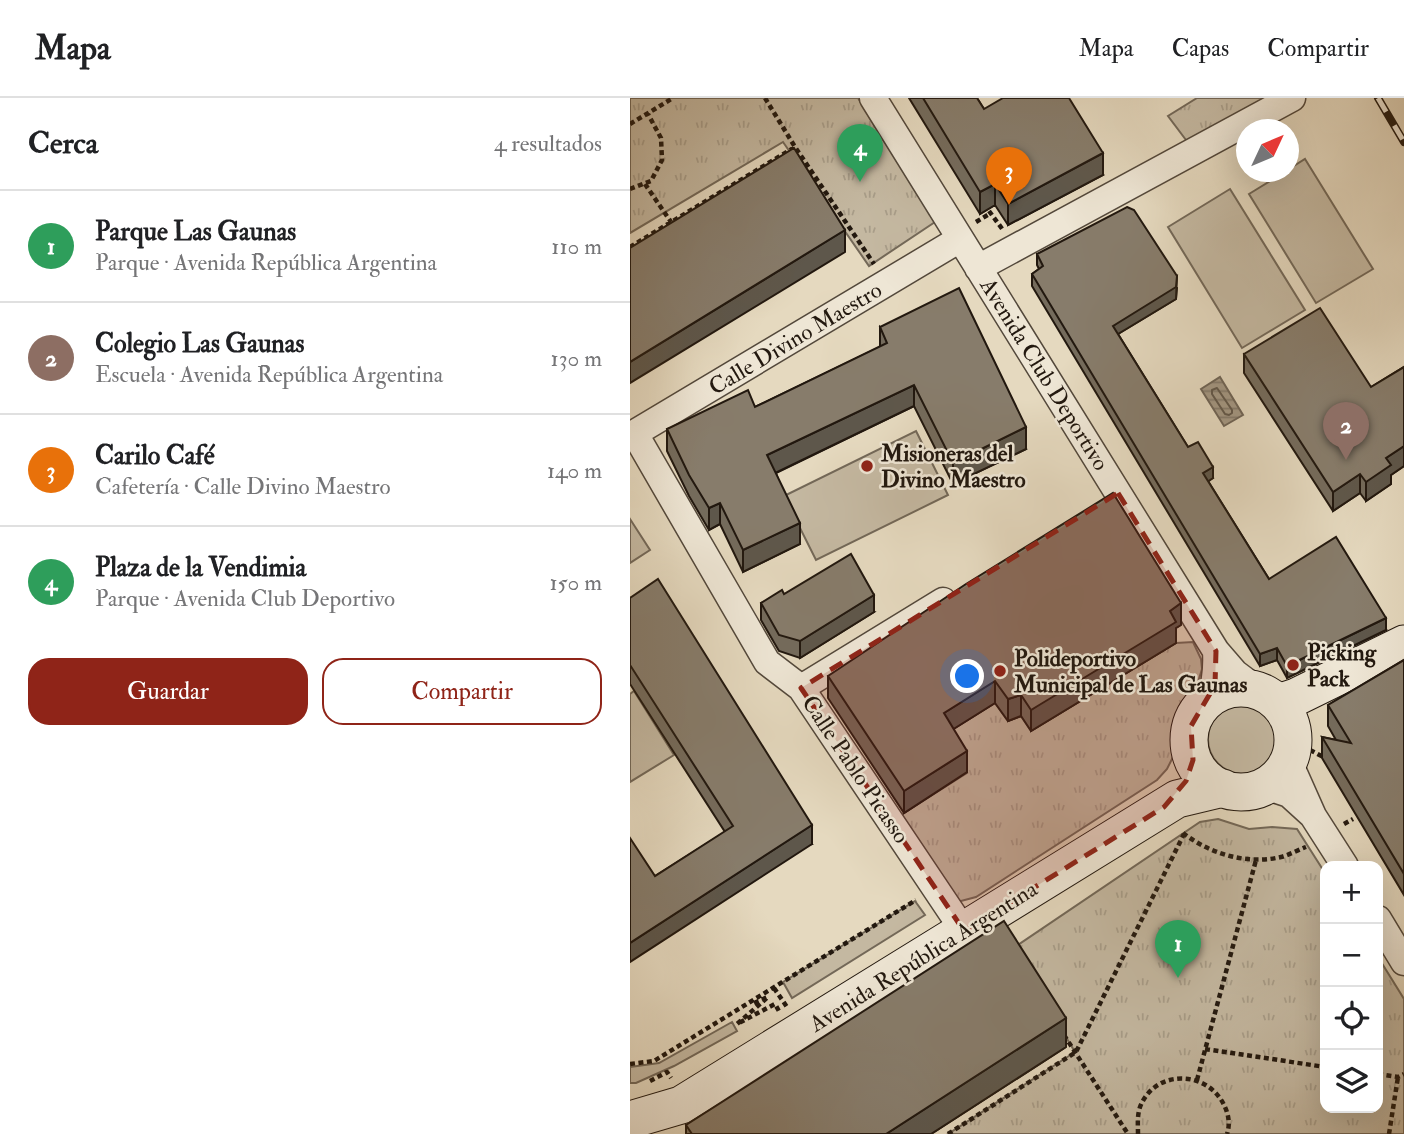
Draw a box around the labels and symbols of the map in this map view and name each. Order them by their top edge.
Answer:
north arrow [1236,119,1299,182]
pin: 4 [837,124,883,182]
pin: 3 [986,147,1032,205]
street label: Avenida Club Deportivo [972,272,1116,476]
street label: Calle Divino Maestro [703,275,887,402]
pin: 2 [1323,402,1369,460]
place label: Misioneras del Divino Maestro [880,439,1026,494]
marker: Misioneras del Divino Maestro [859,458,875,474]
place label: Picking Pack [1307,638,1378,693]
place label: Polideportivo Municipal de Las Gaunas [1013,644,1247,700]
marker: Picking Pack [1285,657,1301,673]
your location [950,659,984,693]
marker: Polideportivo Municipal de Las Gaunas [992,663,1008,679]
street label: Calle Pablo Picasso [795,690,916,849]
street label: Avenida República Argentina [803,874,1044,1040]
pin: 1 [1155,920,1201,978]

